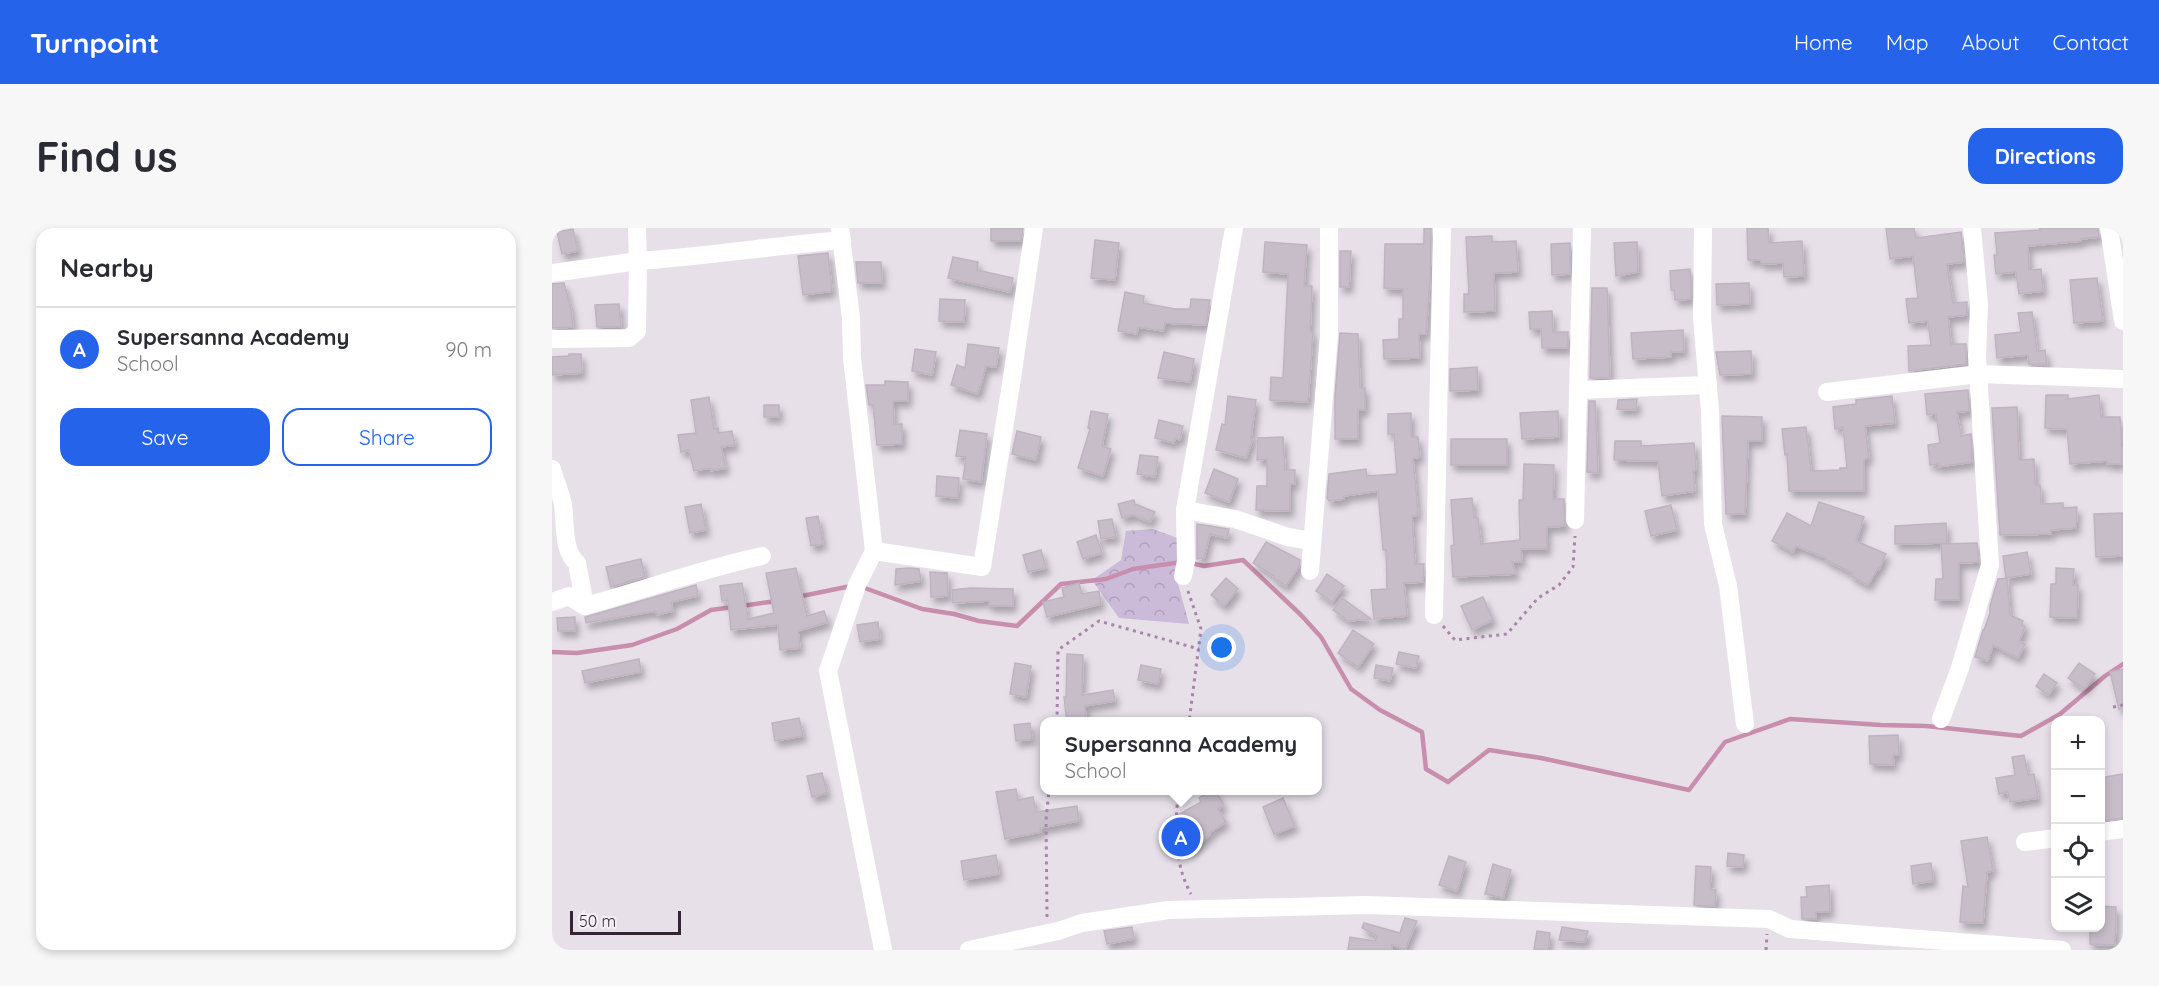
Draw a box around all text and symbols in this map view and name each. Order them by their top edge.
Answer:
text: Turnpoint [30,25,159,60]
text: Home [1794,29,1853,55]
text: Map [1886,29,1929,55]
text: About [1962,29,2020,55]
text: Contact [2053,29,2129,55]
button: Directions [1968,128,2123,184]
text: Find us [36,130,178,183]
text: Nearby [60,251,154,284]
text: Supersanna Academy [117,323,349,351]
text: A [73,337,86,362]
text: 90 m [445,337,492,362]
text: School [117,351,179,376]
button: Save [60,408,270,466]
button: Share [282,408,492,466]
your location [1207,633,1236,662]
map controls [2051,716,2105,932]
button: + [2051,716,2105,770]
popup [1040,717,1322,795]
text: Supersanna Academy [1065,730,1297,758]
text: School [1065,758,1127,783]
button: − [2051,770,2105,824]
pin: A [1162,814,1200,860]
button: locate [2051,824,2105,878]
button: layers [2051,878,2105,932]
scale bar [570,908,681,936]
text: 50 m [579,911,616,931]

